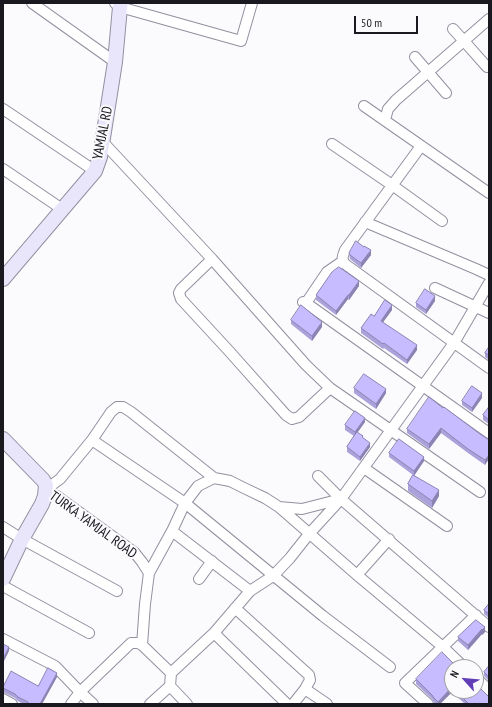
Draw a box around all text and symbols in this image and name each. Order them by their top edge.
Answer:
scale bar [356,8,420,34]
text: 50 m [361,15,382,30]
street label: YAMJAL RD [90,105,116,161]
street label: TURKA YAMJAL ROAD [46,488,140,562]
north arrow [444,659,484,699]
text: N [447,668,462,680]

